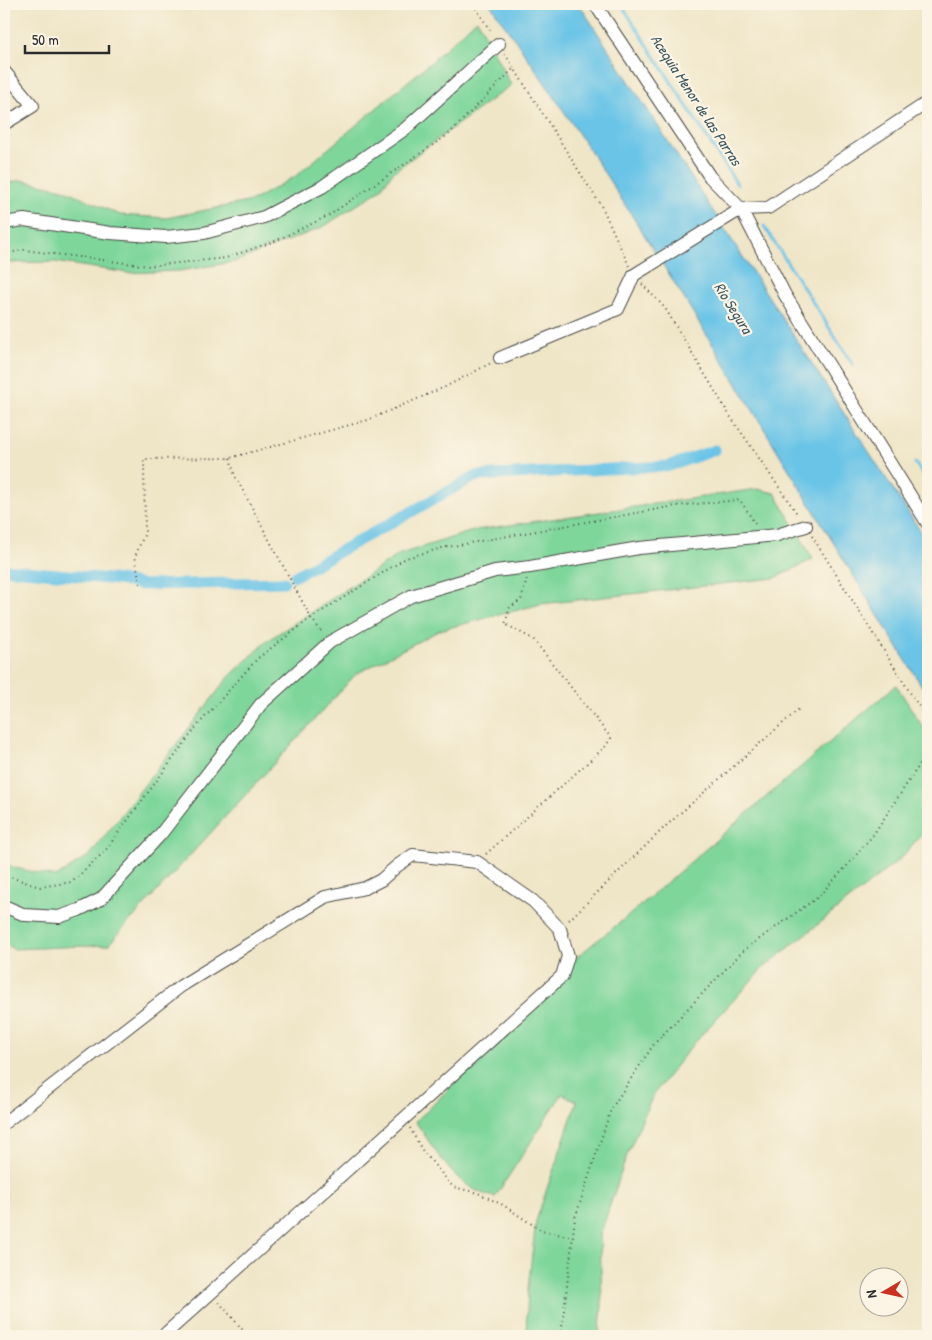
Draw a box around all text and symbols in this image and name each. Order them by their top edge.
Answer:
scale bar [25,22,109,54]
text: 50 m [32,29,59,50]
water label: Acequia Menor de las Parras [646,30,747,170]
water label: Río Segura [709,278,759,339]
north arrow [860,1268,910,1318]
text: N [861,1288,881,1299]

